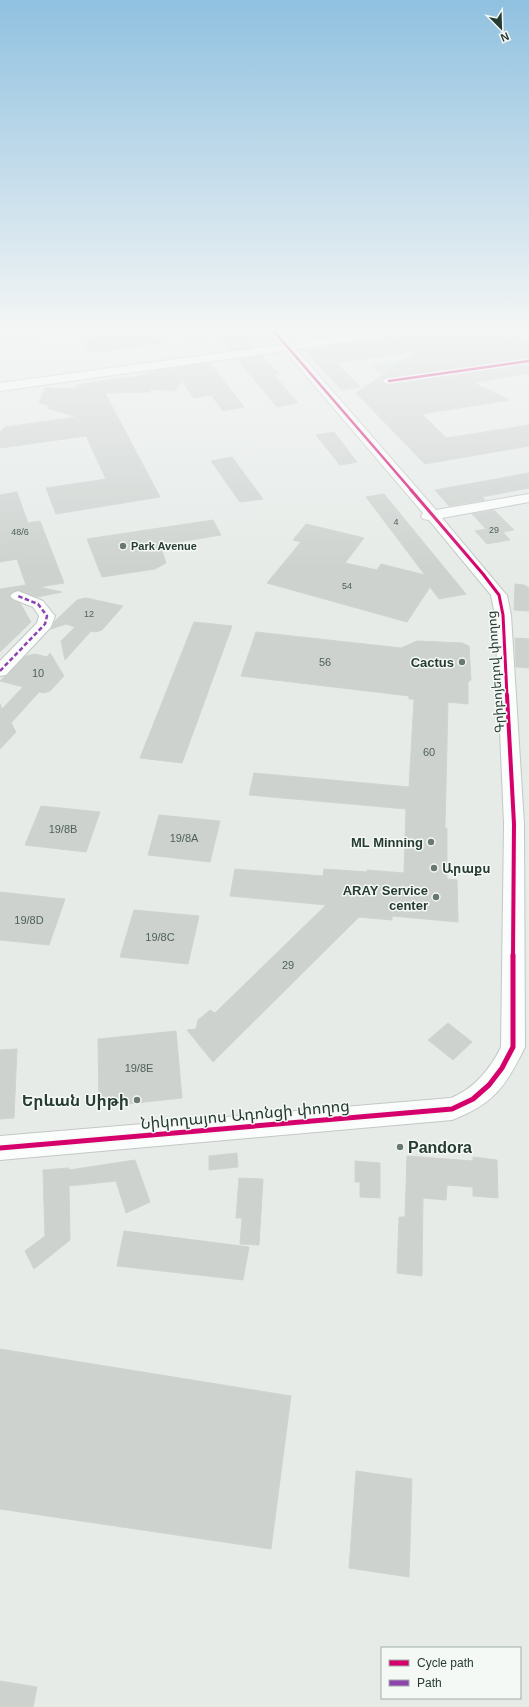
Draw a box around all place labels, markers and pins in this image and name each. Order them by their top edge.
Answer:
place label: Park Avenue [131,540,197,552]
marker: Park Avenue [118,541,128,551]
place label: Cactus [411,655,454,670]
marker: Cactus [457,657,467,667]
place label: ML Minning [351,835,423,850]
marker: ML Minning [426,837,436,847]
place label: Արաքս [442,861,491,876]
marker: Արաքս [429,863,439,873]
place label: ARAY Service center [343,883,428,913]
marker: ARAY Service center [431,892,441,902]
place label: Երևան Սիթի [22,1092,129,1110]
marker: Երևան Սիթի [132,1095,142,1105]
place label: Pandora [408,1139,472,1156]
marker: Pandora [395,1142,405,1152]

